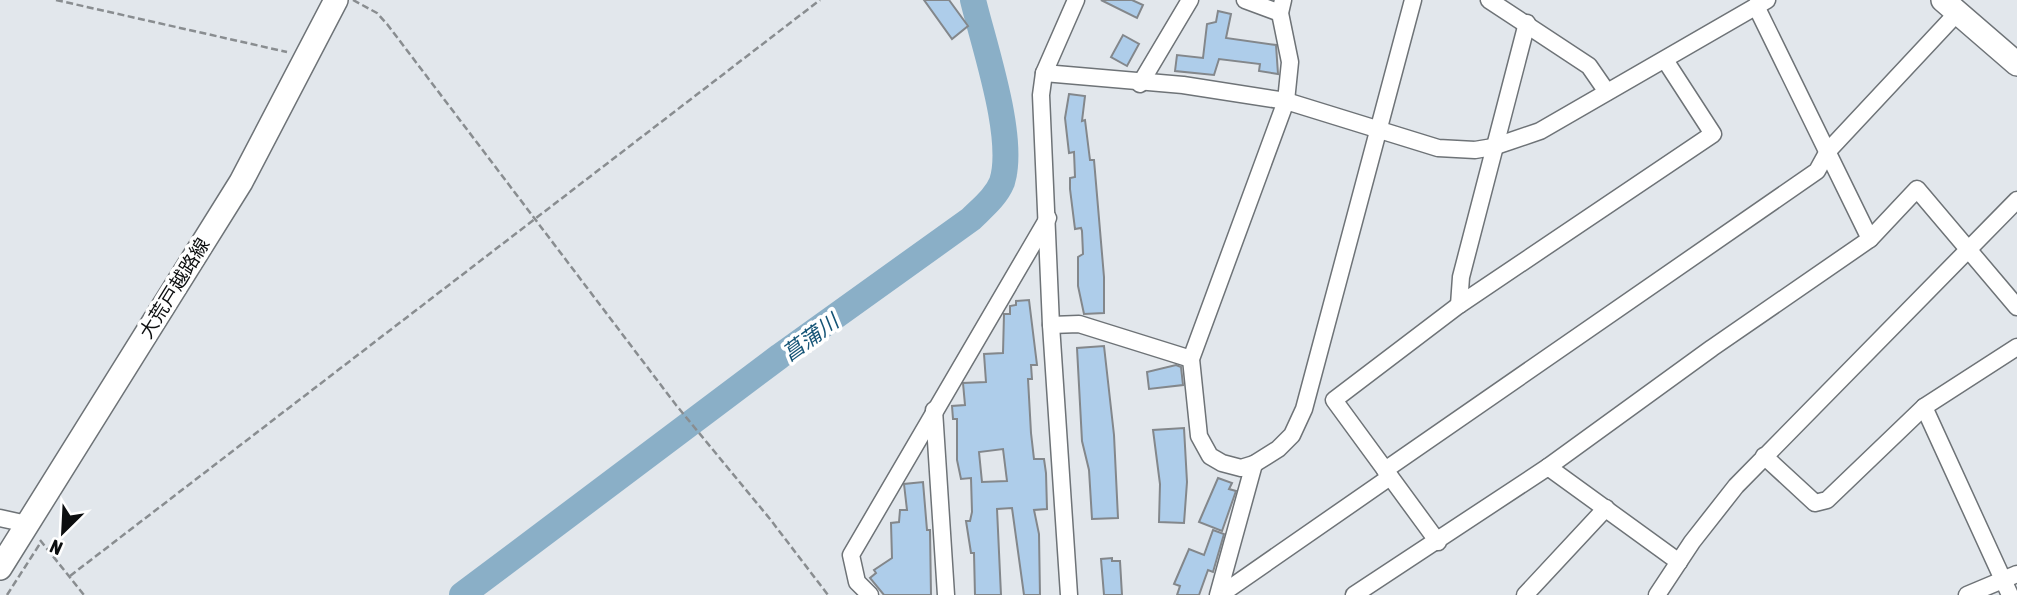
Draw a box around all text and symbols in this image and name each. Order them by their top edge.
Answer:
street label: 大荒戸越路線 [134,234,214,342]
water label: 菖蒲川 [777,308,844,365]
north arrow [28,497,98,567]
text: N [46,535,66,560]

